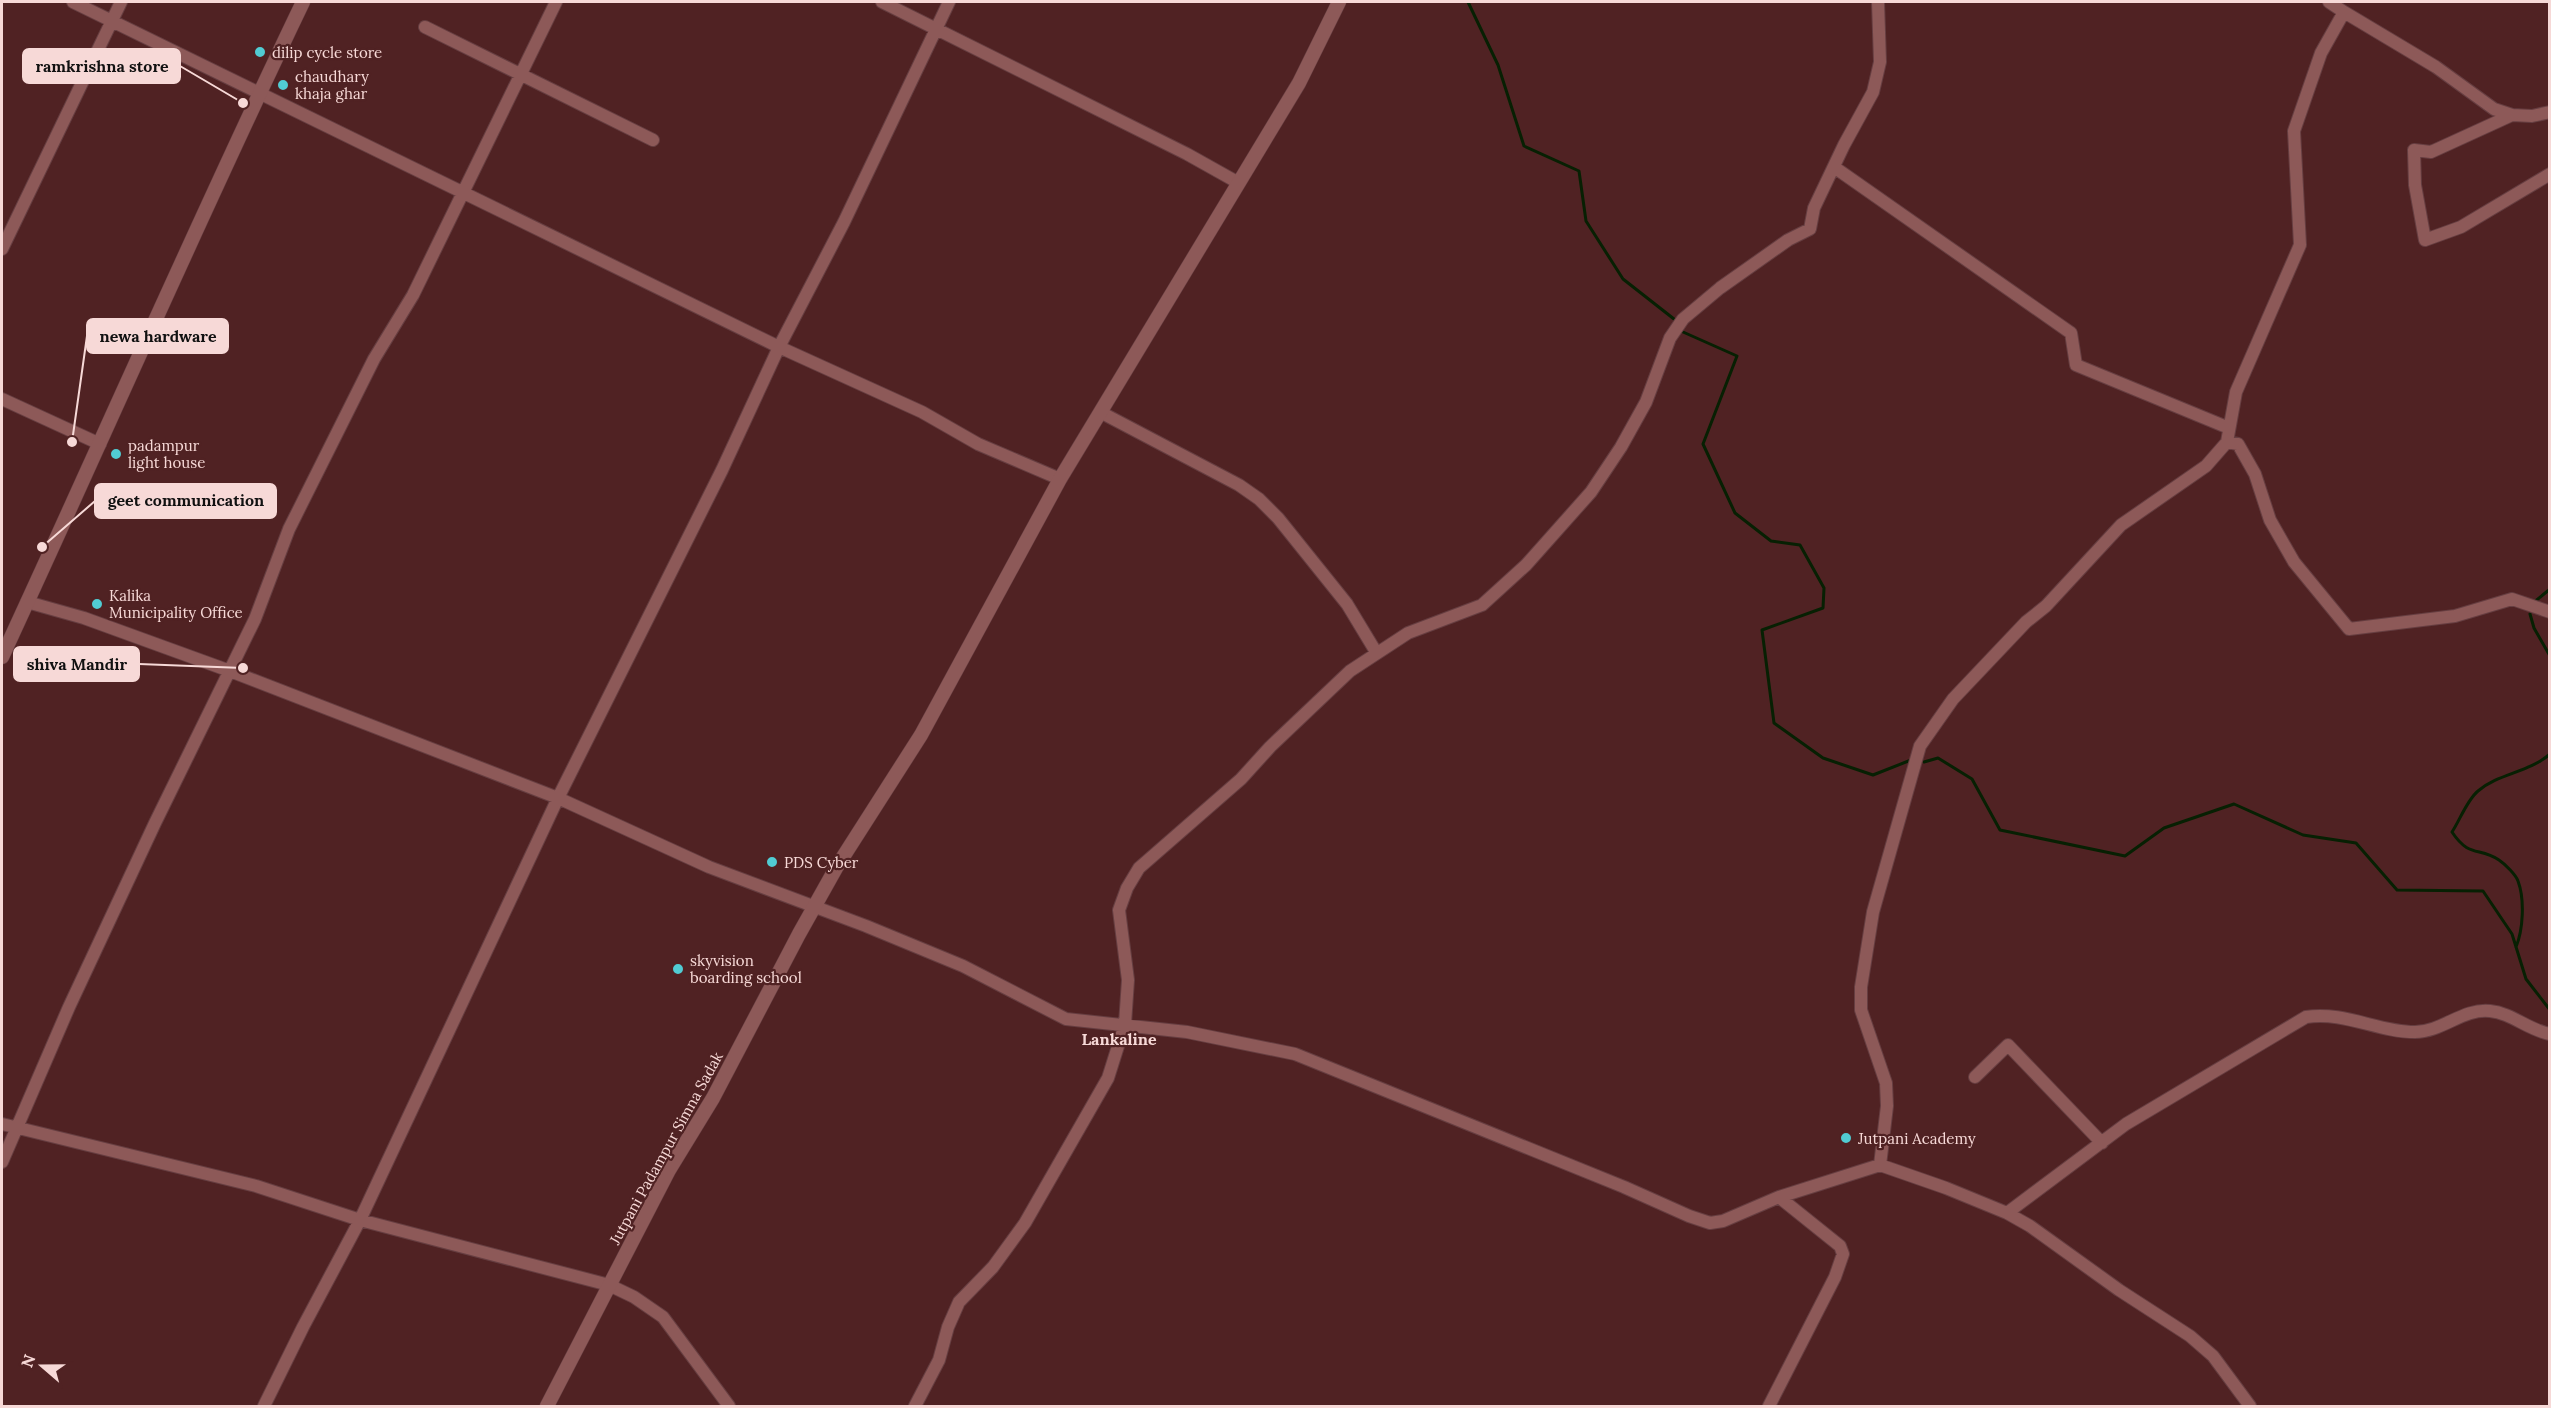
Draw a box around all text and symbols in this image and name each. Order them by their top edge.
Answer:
place label: dilip cycle store [272,43,382,62]
marker: dilip cycle store [253,45,267,59]
callout: ramkrishna store [23,49,180,83]
text: ramkrishna store [35,56,169,76]
place label: chaudhary khaja ghar [295,67,369,103]
marker: chaudhary khaja ghar [276,78,290,92]
callout: newa hardware [87,319,228,353]
text: newa hardware [99,326,217,346]
place label: padampur light house [128,436,205,472]
marker: padampur light house [109,447,123,461]
callout: geet communication [95,484,276,518]
text: geet communication [108,490,264,510]
place label: Kalika Municipality Office [109,586,243,622]
marker: Kalika Municipality Office [90,597,104,611]
callout: shiva Mandir [14,647,139,681]
text: shiva Mandir [27,654,128,674]
place label: PDS Cyber [784,853,859,872]
marker: PDS Cyber [765,855,779,869]
place label: skyvision boarding school [690,951,802,987]
marker: skyvision boarding school [671,962,685,976]
district label: Lankaline [1081,1029,1157,1049]
street label: Jutpani Padampur Simna Sadak [605,1048,727,1249]
place label: Jutpani Academy [1857,1129,1976,1148]
marker: Jutpani Academy [1839,1131,1853,1145]
north arrow [12,1336,72,1396]
text: N [16,1352,39,1370]

